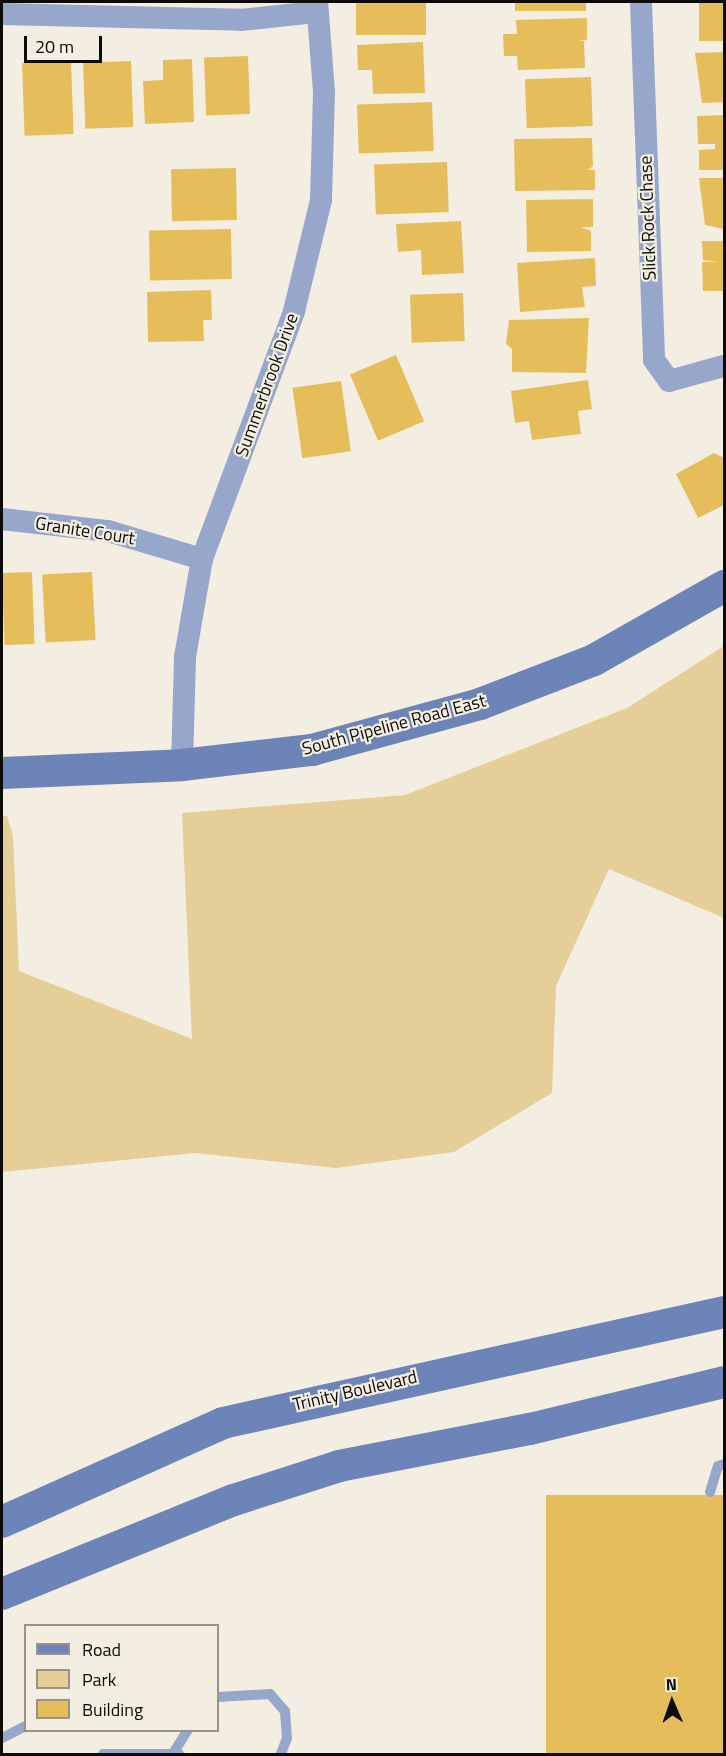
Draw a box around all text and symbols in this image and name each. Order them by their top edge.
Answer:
scale bar [27,24,105,62]
text: 20 m [35,33,74,60]
street label: Slick Rock Chase [635,155,661,281]
street label: Summerbrook Drive [231,310,303,460]
street label: Granite Court [34,512,136,550]
street label: South Pipeline Road East [300,690,488,760]
street label: Trinity Boulevard [291,1366,419,1416]
legend [24,1624,219,1732]
text: Road [82,1636,121,1663]
text: Park [82,1666,116,1693]
north arrow [642,1672,702,1732]
text: N [665,1672,677,1696]
text: Building [82,1696,143,1723]

